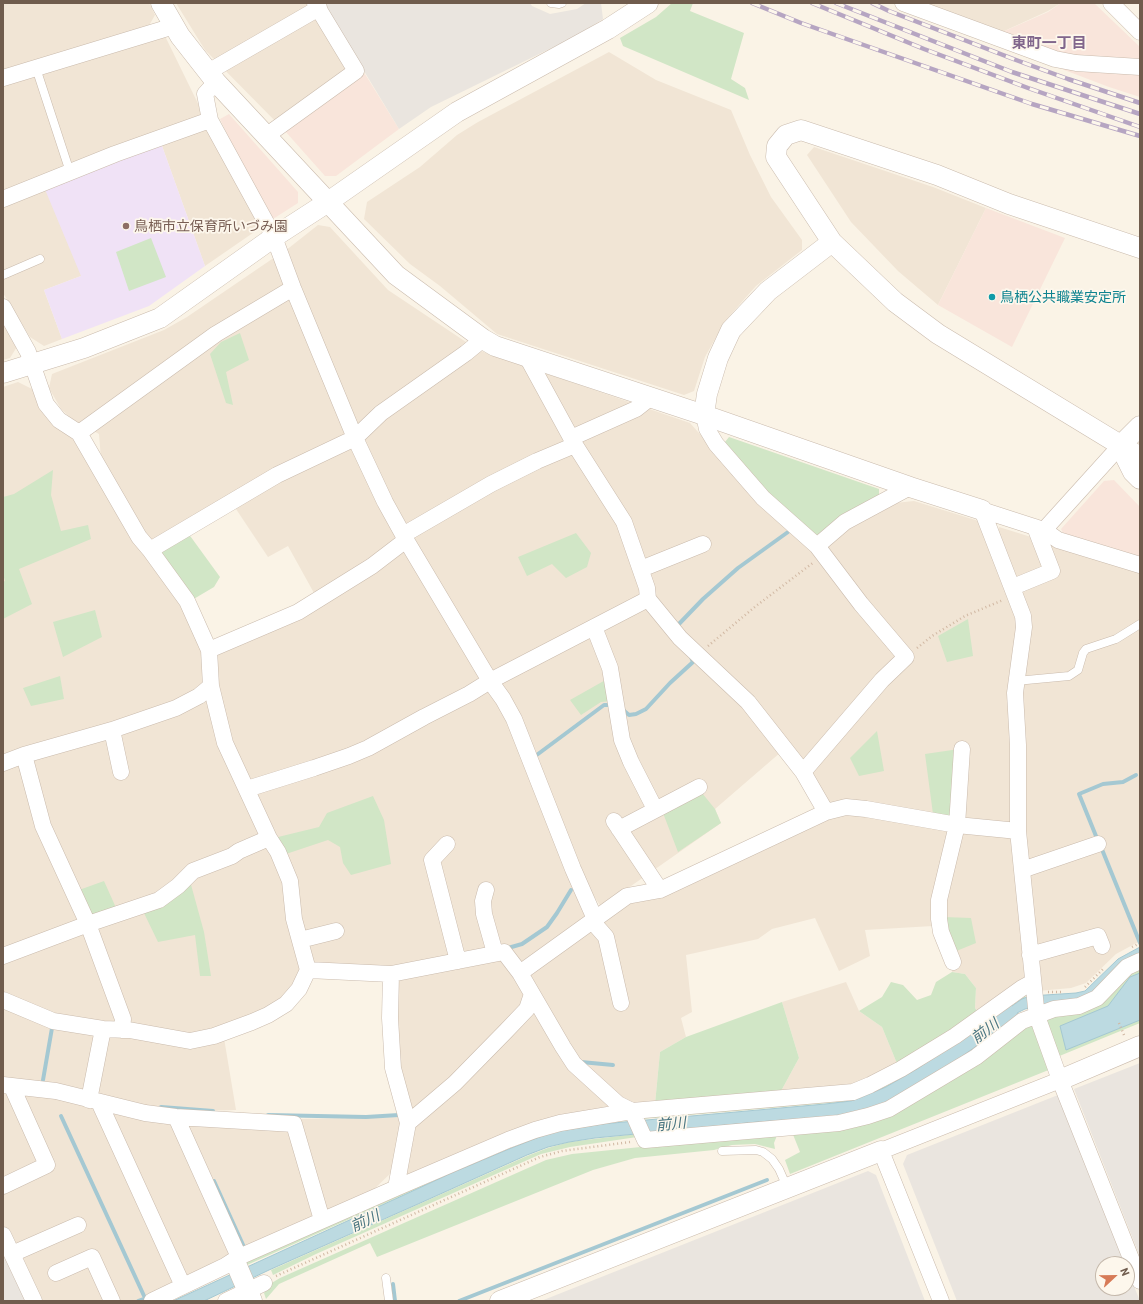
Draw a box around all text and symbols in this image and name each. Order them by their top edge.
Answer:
district label: 東町一丁目 [1012,34,1086,52]
place label: 鳥栖市立保育所いづみ園 [134,218,288,234]
marker: 鳥栖市立保育所いづみ園 [121,221,131,231]
place label: 鳥栖公共職業安定所 [1000,289,1126,305]
marker: 鳥栖公共職業安定所 [987,292,997,302]
water label: 前川 [968,1015,1002,1047]
water label: 前川 [655,1113,687,1135]
water label: 前川 [348,1207,382,1235]
north arrow [1095,1256,1135,1296]
text: N [1118,1266,1133,1278]

